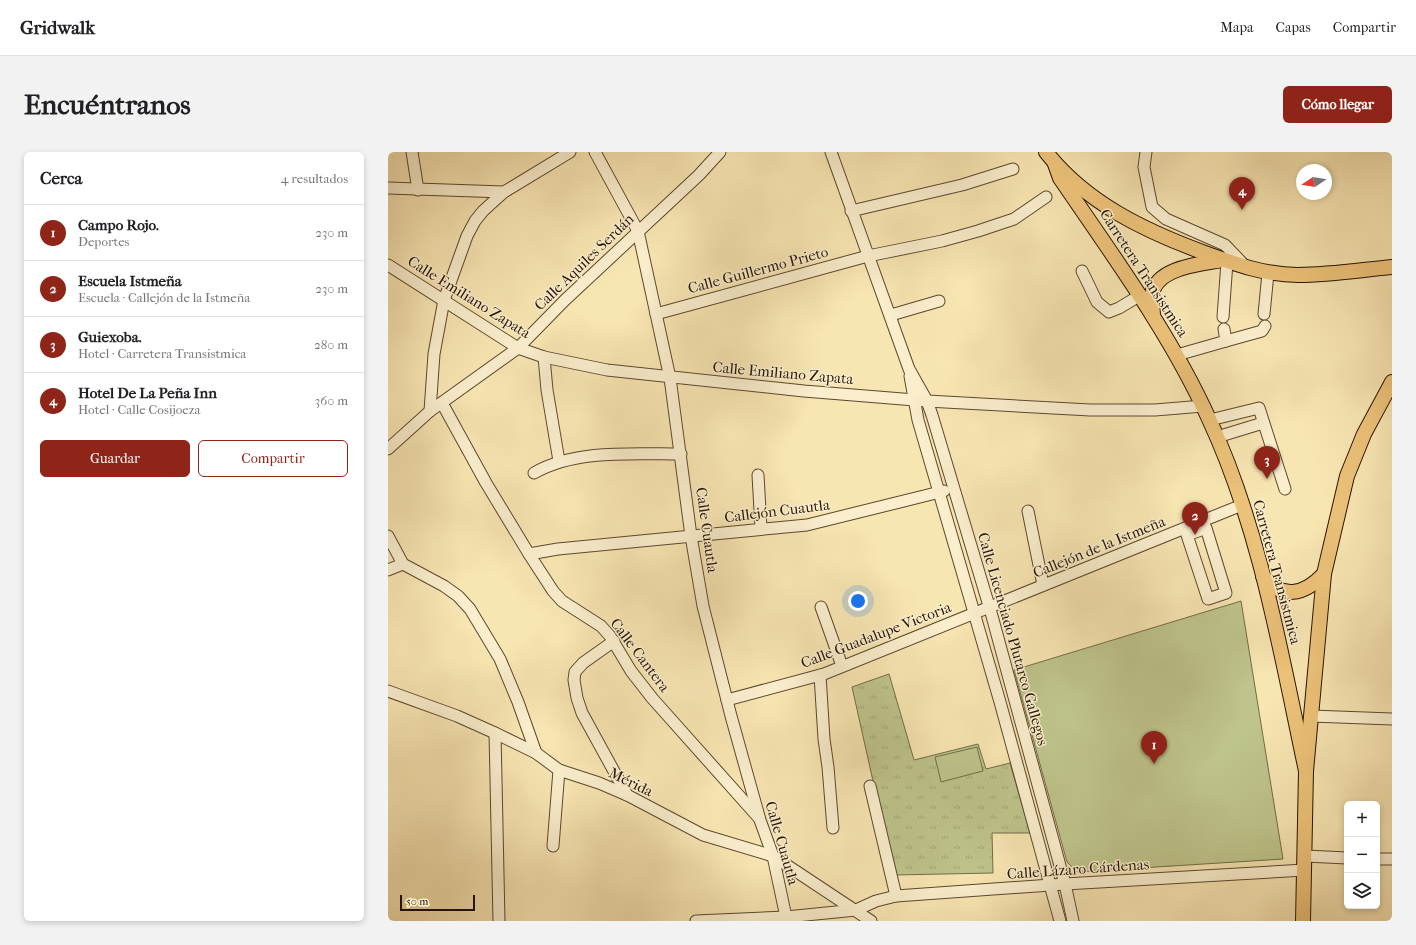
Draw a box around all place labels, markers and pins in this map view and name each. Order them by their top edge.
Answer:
pin: 4 [1229,177,1255,210]
pin: 3 [1254,446,1280,479]
pin: 2 [1182,502,1208,535]
pin: 1 [1141,731,1167,764]

